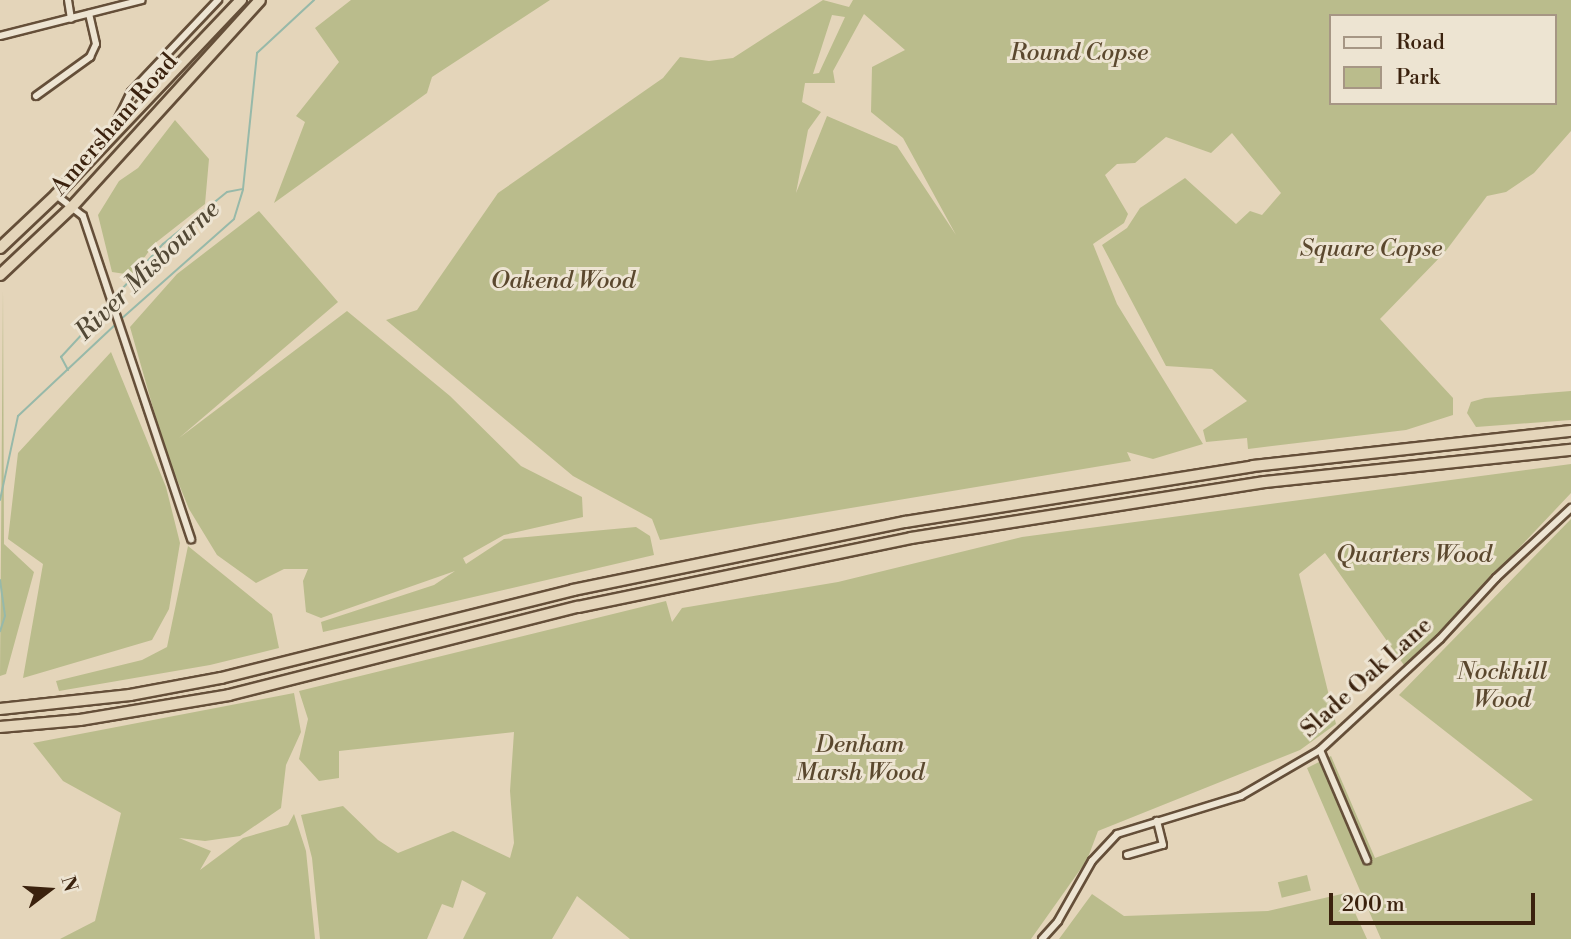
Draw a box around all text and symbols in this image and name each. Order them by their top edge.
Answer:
legend [1330,14,1557,105]
text: Road [1396,30,1445,56]
park label: Round Copse [1010,40,1148,68]
street label: Amersham Road [46,48,184,202]
text: Park [1396,65,1440,91]
water label: River Misbourne [69,194,227,348]
park label: Square Copse [1300,236,1442,264]
park label: Oakend Wood [491,268,635,296]
park label: Quarters Wood [1336,542,1492,570]
street label: Slade Oak Lane [1295,612,1439,744]
park label: Nockhill Wood [1457,659,1547,715]
park label: Denham Marsh Wood [796,732,924,788]
north arrow [14,855,84,925]
text: N [55,873,83,895]
scale bar [1333,880,1540,924]
text: 200 m [1342,892,1405,918]

